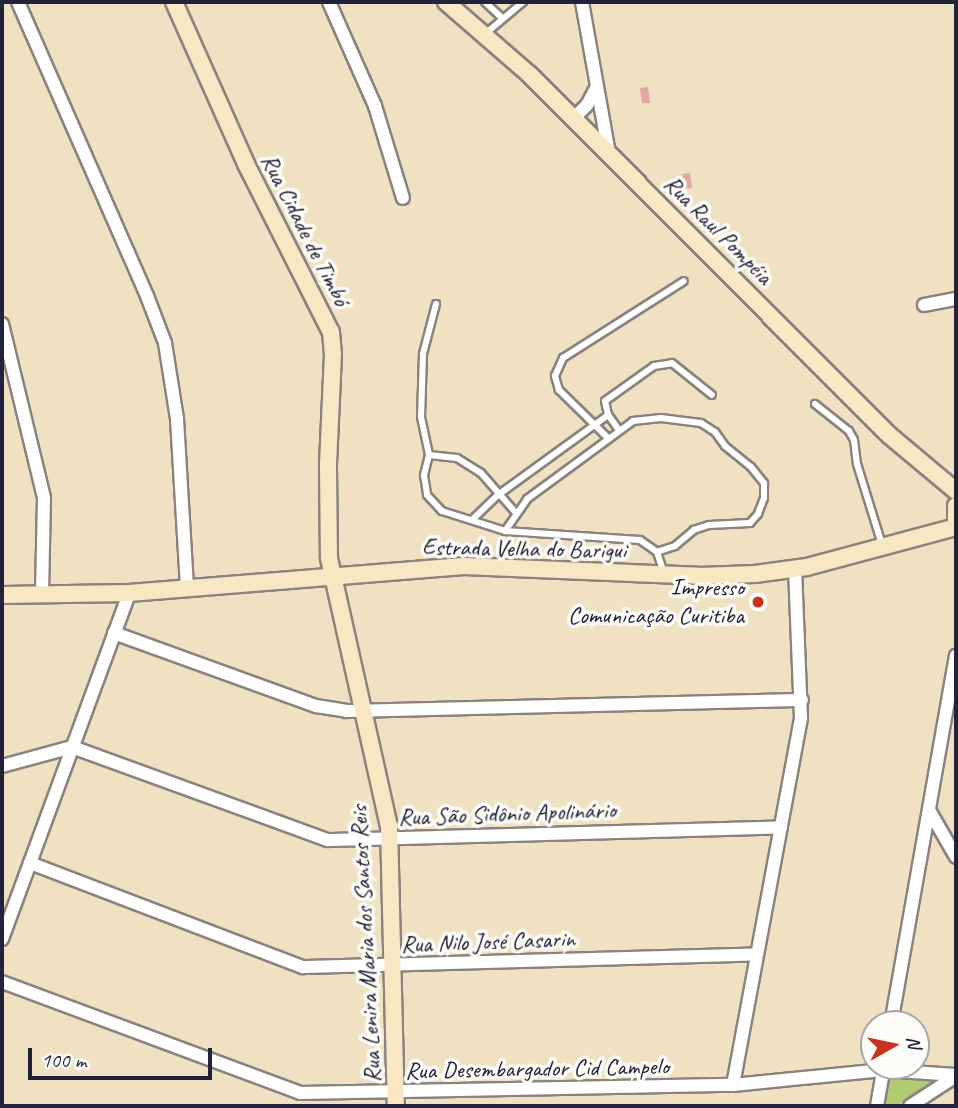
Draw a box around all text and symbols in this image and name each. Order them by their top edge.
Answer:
street label: Rua Cidade de Timbó [255,150,355,310]
street label: Rua Raul Pompéia [658,170,778,290]
street label: Estrada Velha do Barigui [422,533,626,565]
place label: Impresso Comunicação Curitiba [567,574,744,630]
marker: Impresso Comunicação Curitiba [750,594,766,610]
street label: Rua São Sidônio Apolinário [397,796,617,832]
street label: Rua Lenira Maria dos Santos Reis [344,804,388,1084]
street label: Rua Nilo José Casarin [400,925,576,959]
north arrow [860,1010,930,1080]
scale bar [32,1034,215,1078]
text: N [901,1034,927,1050]
text: 100 m [41,1047,86,1073]
street label: Rua Desembargador Cid Campelo [404,1052,670,1086]

